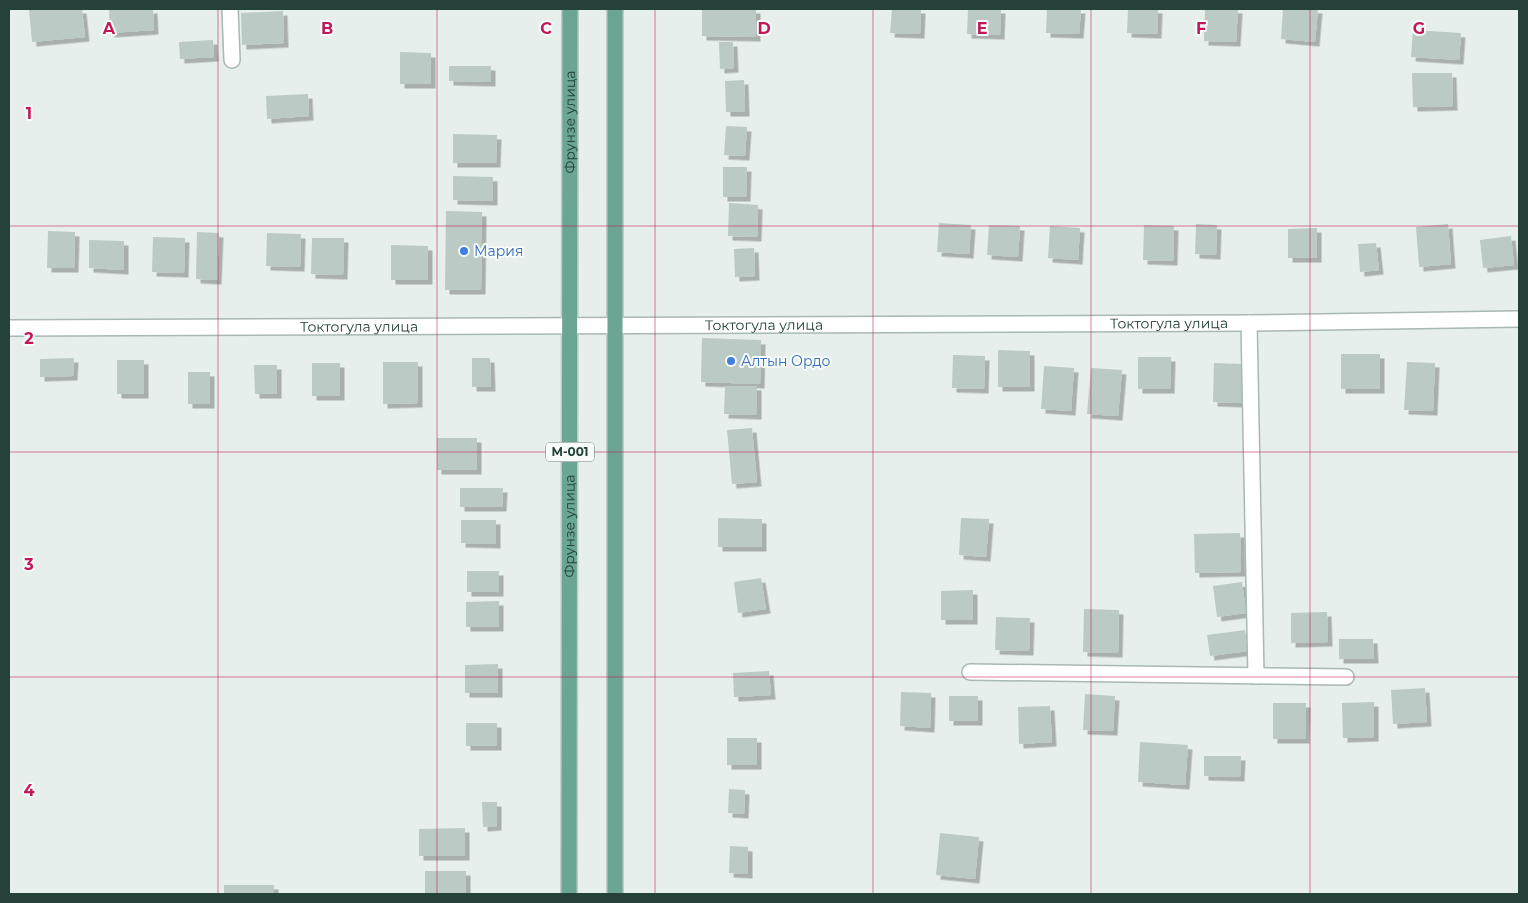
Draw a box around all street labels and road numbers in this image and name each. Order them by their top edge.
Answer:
street label: Фрунзе улица [561,70,579,174]
street label: Токтогула улица [1110,314,1228,333]
street label: Токтогула улица [705,316,823,334]
street label: Токтогула улица [300,317,418,336]
road number: M-001 [546,442,594,462]
street label: Фрунзе улица [560,474,578,578]

